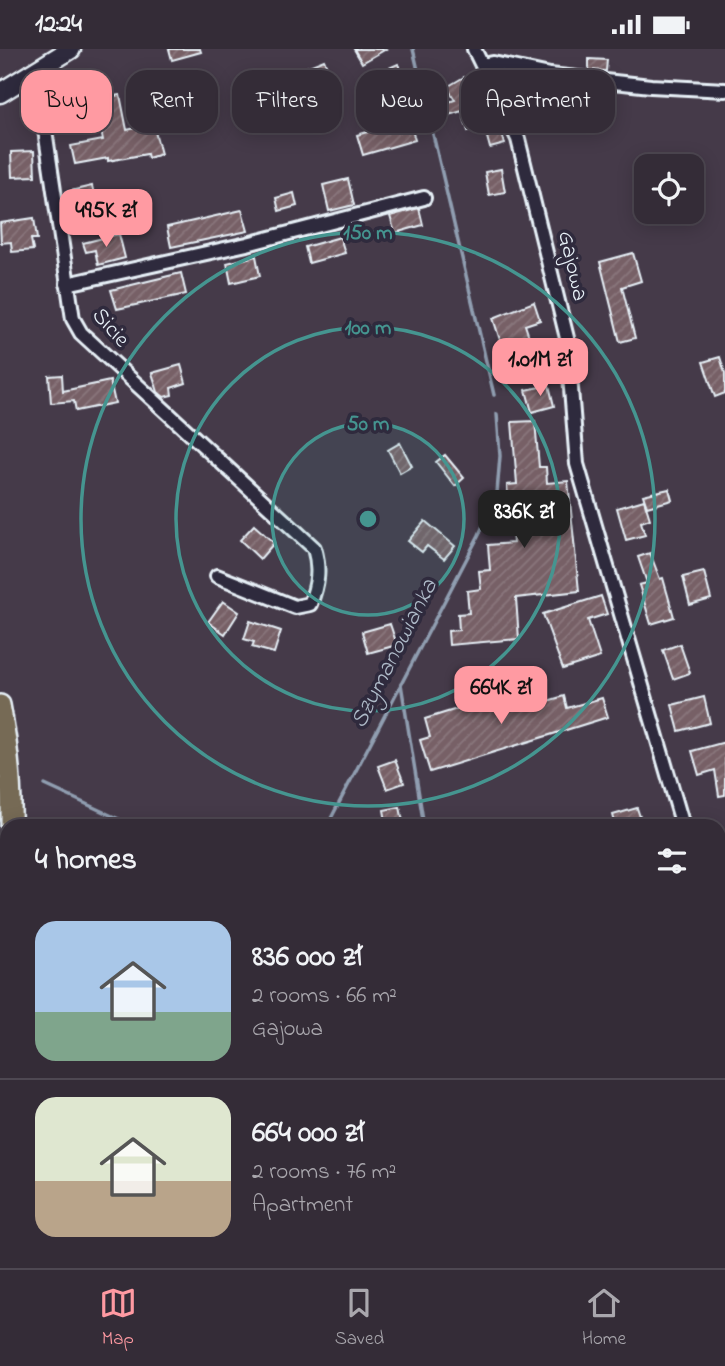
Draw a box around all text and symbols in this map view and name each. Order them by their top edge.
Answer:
text: 12:24 [35,6,82,44]
chip: Buy [21,70,112,133]
chip: Rent [126,70,218,133]
chip: Filters [232,70,342,133]
chip: New [356,70,447,133]
chip: Apartment [461,70,615,133]
map controls [634,154,704,224]
button: locate [634,154,704,224]
pin: 495K zł [41,189,171,249]
text: 495K zł [75,195,137,228]
text: 150 m [343,219,393,249]
street label: Gajowa [548,228,596,304]
street label: Sicie [83,301,137,356]
text: 100 m [345,314,391,344]
pin: 1.01M zł [468,339,612,398]
text: 1.01M zł [508,344,572,377]
text: 50 m [347,410,389,440]
pin: 836K zł [459,491,589,550]
text: 836K zł [494,496,554,529]
centre of rings [356,507,380,531]
water label: Szymanowianka [342,573,448,735]
pin: 664K zł [436,667,566,726]
text: 664K zł [470,672,532,705]
text: 4 homes [35,839,137,883]
icon: filters [653,842,691,880]
text: 836 000 zł [252,936,362,980]
icon: home [91,949,175,1033]
text: 2 rooms · 66 m² [252,980,397,1013]
text: Gajowa [252,1013,323,1046]
text: 664 000 zł [252,1112,364,1156]
icon: home [91,1125,175,1209]
text: 2 rooms · 76 m² [252,1156,396,1189]
text: Apartment [252,1189,353,1222]
tab: Map [99,1284,137,1353]
tab: Saved [335,1284,384,1353]
tab: Home [582,1284,626,1353]

